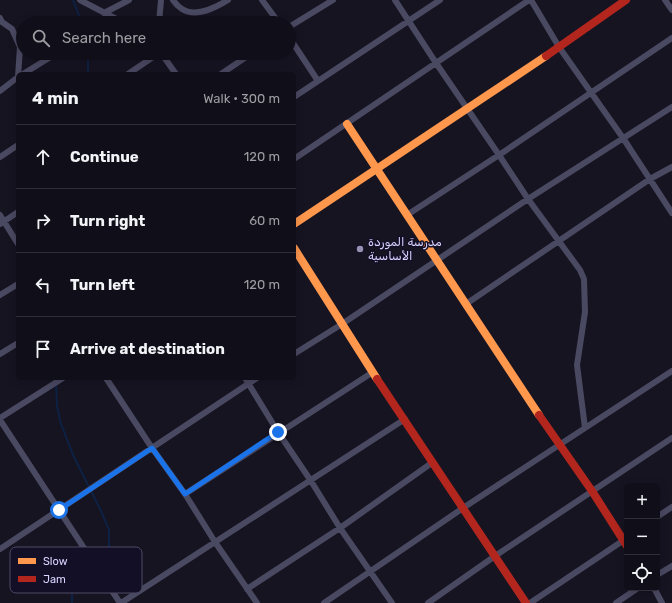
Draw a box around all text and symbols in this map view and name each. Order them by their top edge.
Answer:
search box [16,16,296,60]
icon: search [30,27,52,49]
text: Search here [62,29,146,47]
text: 4 min [32,88,79,108]
text: Walk · 300 m [203,91,280,106]
icon: ahead [32,146,54,168]
text: Continue [70,148,139,166]
text: 120 m [244,149,280,164]
icon: right [32,210,54,232]
text: Turn right [70,212,145,230]
text: 60 m [249,213,280,228]
place label: مدرسة الموردة الأساسية [368,235,442,263]
marker: مدرسة الموردة الأساسية [355,244,365,254]
icon: left [32,274,54,296]
text: Turn left [70,276,135,294]
text: 120 m [244,277,280,292]
icon: arrive [32,338,54,360]
text: Arrive at destination [70,340,225,358]
route end [269,423,287,441]
map controls [624,483,660,591]
button: + [624,483,660,519]
route start [50,501,68,519]
button: − [624,519,660,555]
legend [10,547,142,593]
text: Slow [43,555,68,568]
button: locate [624,555,660,591]
text: Jam [43,573,66,586]

